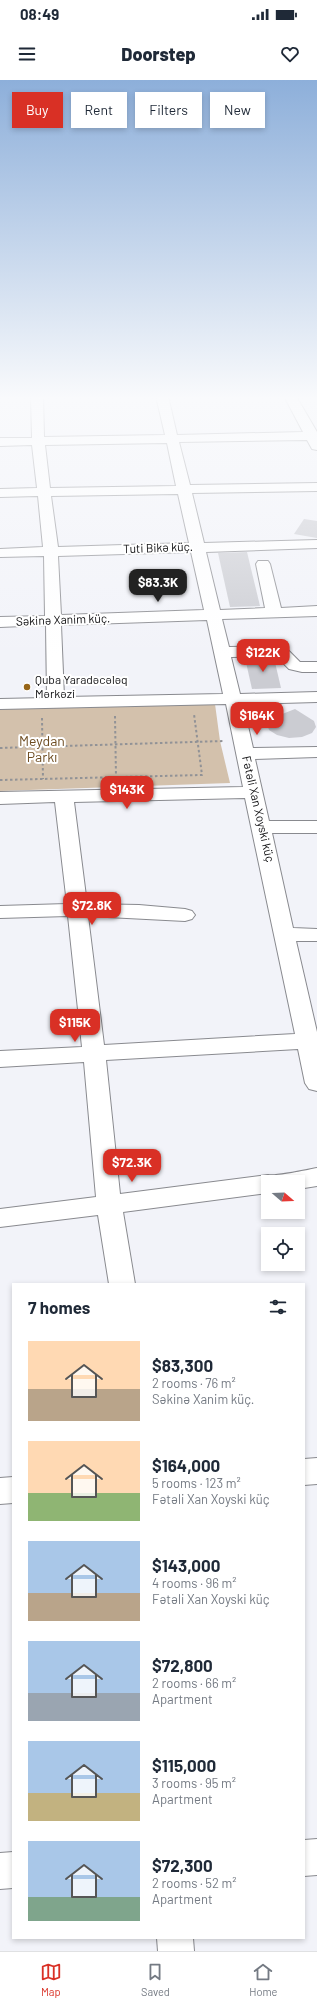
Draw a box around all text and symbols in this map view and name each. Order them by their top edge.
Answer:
text: 08:49 [20,5,59,23]
icon: menu [16,43,38,65]
text: Doorstep [121,43,196,65]
icon: heart [279,43,301,65]
chip: Buy [12,92,63,128]
chip: Rent [71,92,127,128]
chip: Filters [135,92,202,128]
chip: New [210,92,265,128]
street label: Tuti Bikə küç. [123,539,193,555]
pin: $83.3K [125,569,191,603]
text: $83.3K [138,574,178,590]
street label: Səkinə Xanim küç. [16,610,110,628]
pin: $122K [235,639,291,673]
text: $122K [246,644,280,660]
place label: Quba Yaradəcələq Mərkəzi [35,672,128,700]
marker: Quba Yaradəcələq Mərkəzi [22,682,32,692]
pin: $164K [229,702,285,736]
text: $164K [239,707,275,723]
park label: Meydan Parkı [19,732,65,765]
street label: Fətəli Xan Xoyski küç [240,754,278,863]
pin: $143K [99,776,155,810]
text: $143K [109,781,145,797]
pin: $72.8K [59,892,125,926]
text: $72.8K [72,897,112,913]
pin: $115K [47,1009,103,1043]
text: $115K [59,1014,91,1030]
pin: $72.3K [99,1149,165,1183]
text: $72.3K [112,1154,152,1170]
north arrow [261,1175,305,1219]
map controls [261,1175,305,1271]
button: locate [261,1227,305,1271]
icon: filters [267,1296,289,1318]
text: 7 homes [28,1297,90,1317]
text: $83,300 [152,1355,213,1375]
icon: home [60,1357,108,1405]
text: 2 rooms · 76 m² [152,1375,236,1391]
text: Səkinə Xanim küç. [152,1391,254,1407]
text: $164,000 [152,1455,220,1475]
icon: home [60,1457,108,1505]
text: 5 rooms · 123 m² [152,1475,241,1491]
text: Fətəli Xan Xoyski küç [152,1491,269,1507]
text: $143,000 [152,1555,220,1575]
icon: home [60,1557,108,1605]
text: 4 rooms · 96 m² [152,1575,237,1591]
text: Fətəli Xan Xoyski küç [152,1591,269,1607]
text: $72,800 [152,1655,213,1675]
icon: home [60,1657,108,1705]
text: 2 rooms · 66 m² [152,1675,236,1691]
text: Apartment [152,1691,213,1707]
text: $115,000 [152,1755,216,1775]
icon: home [60,1757,108,1805]
text: 3 rooms · 95 m² [152,1775,236,1791]
text: Apartment [152,1791,213,1807]
text: $72,300 [152,1855,213,1875]
icon: home [60,1857,108,1905]
text: 2 rooms · 52 m² [152,1875,237,1891]
text: Apartment [152,1891,213,1907]
tab: Map [40,1961,62,1998]
tab: Saved [141,1961,170,1998]
tab: Home [249,1961,277,1998]

